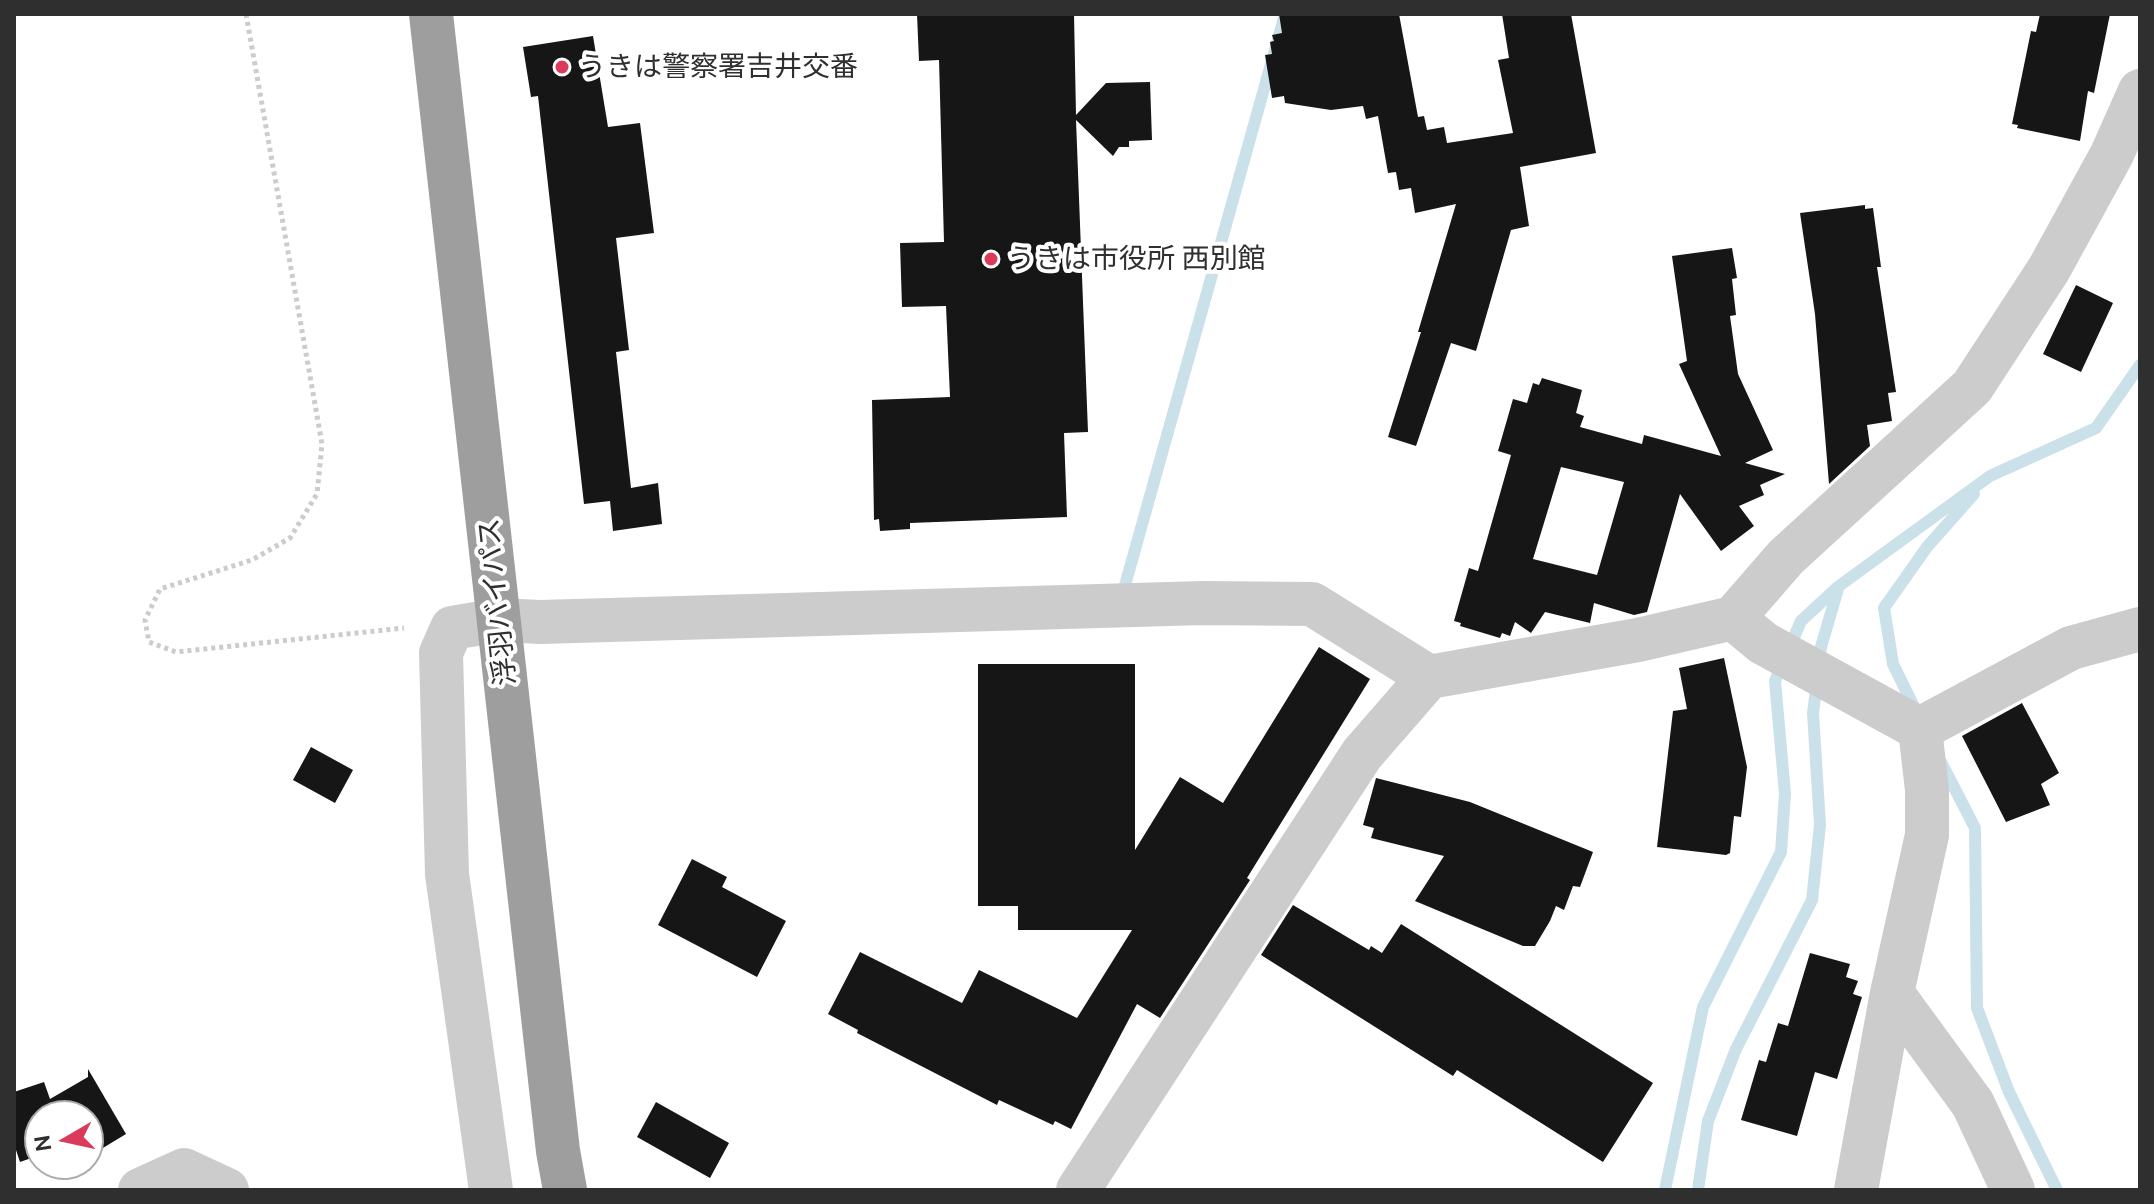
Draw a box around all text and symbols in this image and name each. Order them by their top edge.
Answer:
place label: うきは警察署吉井交番 [578,50,858,84]
marker: うきは警察署吉井交番 [553,58,571,76]
place label: うきは市役所 西別館 [1007,242,1265,276]
marker: うきは市役所 西別館 [982,250,1000,268]
street label: 浮羽バイパス [472,517,522,687]
north arrow [24,1100,104,1180]
text: N [28,1133,55,1154]

